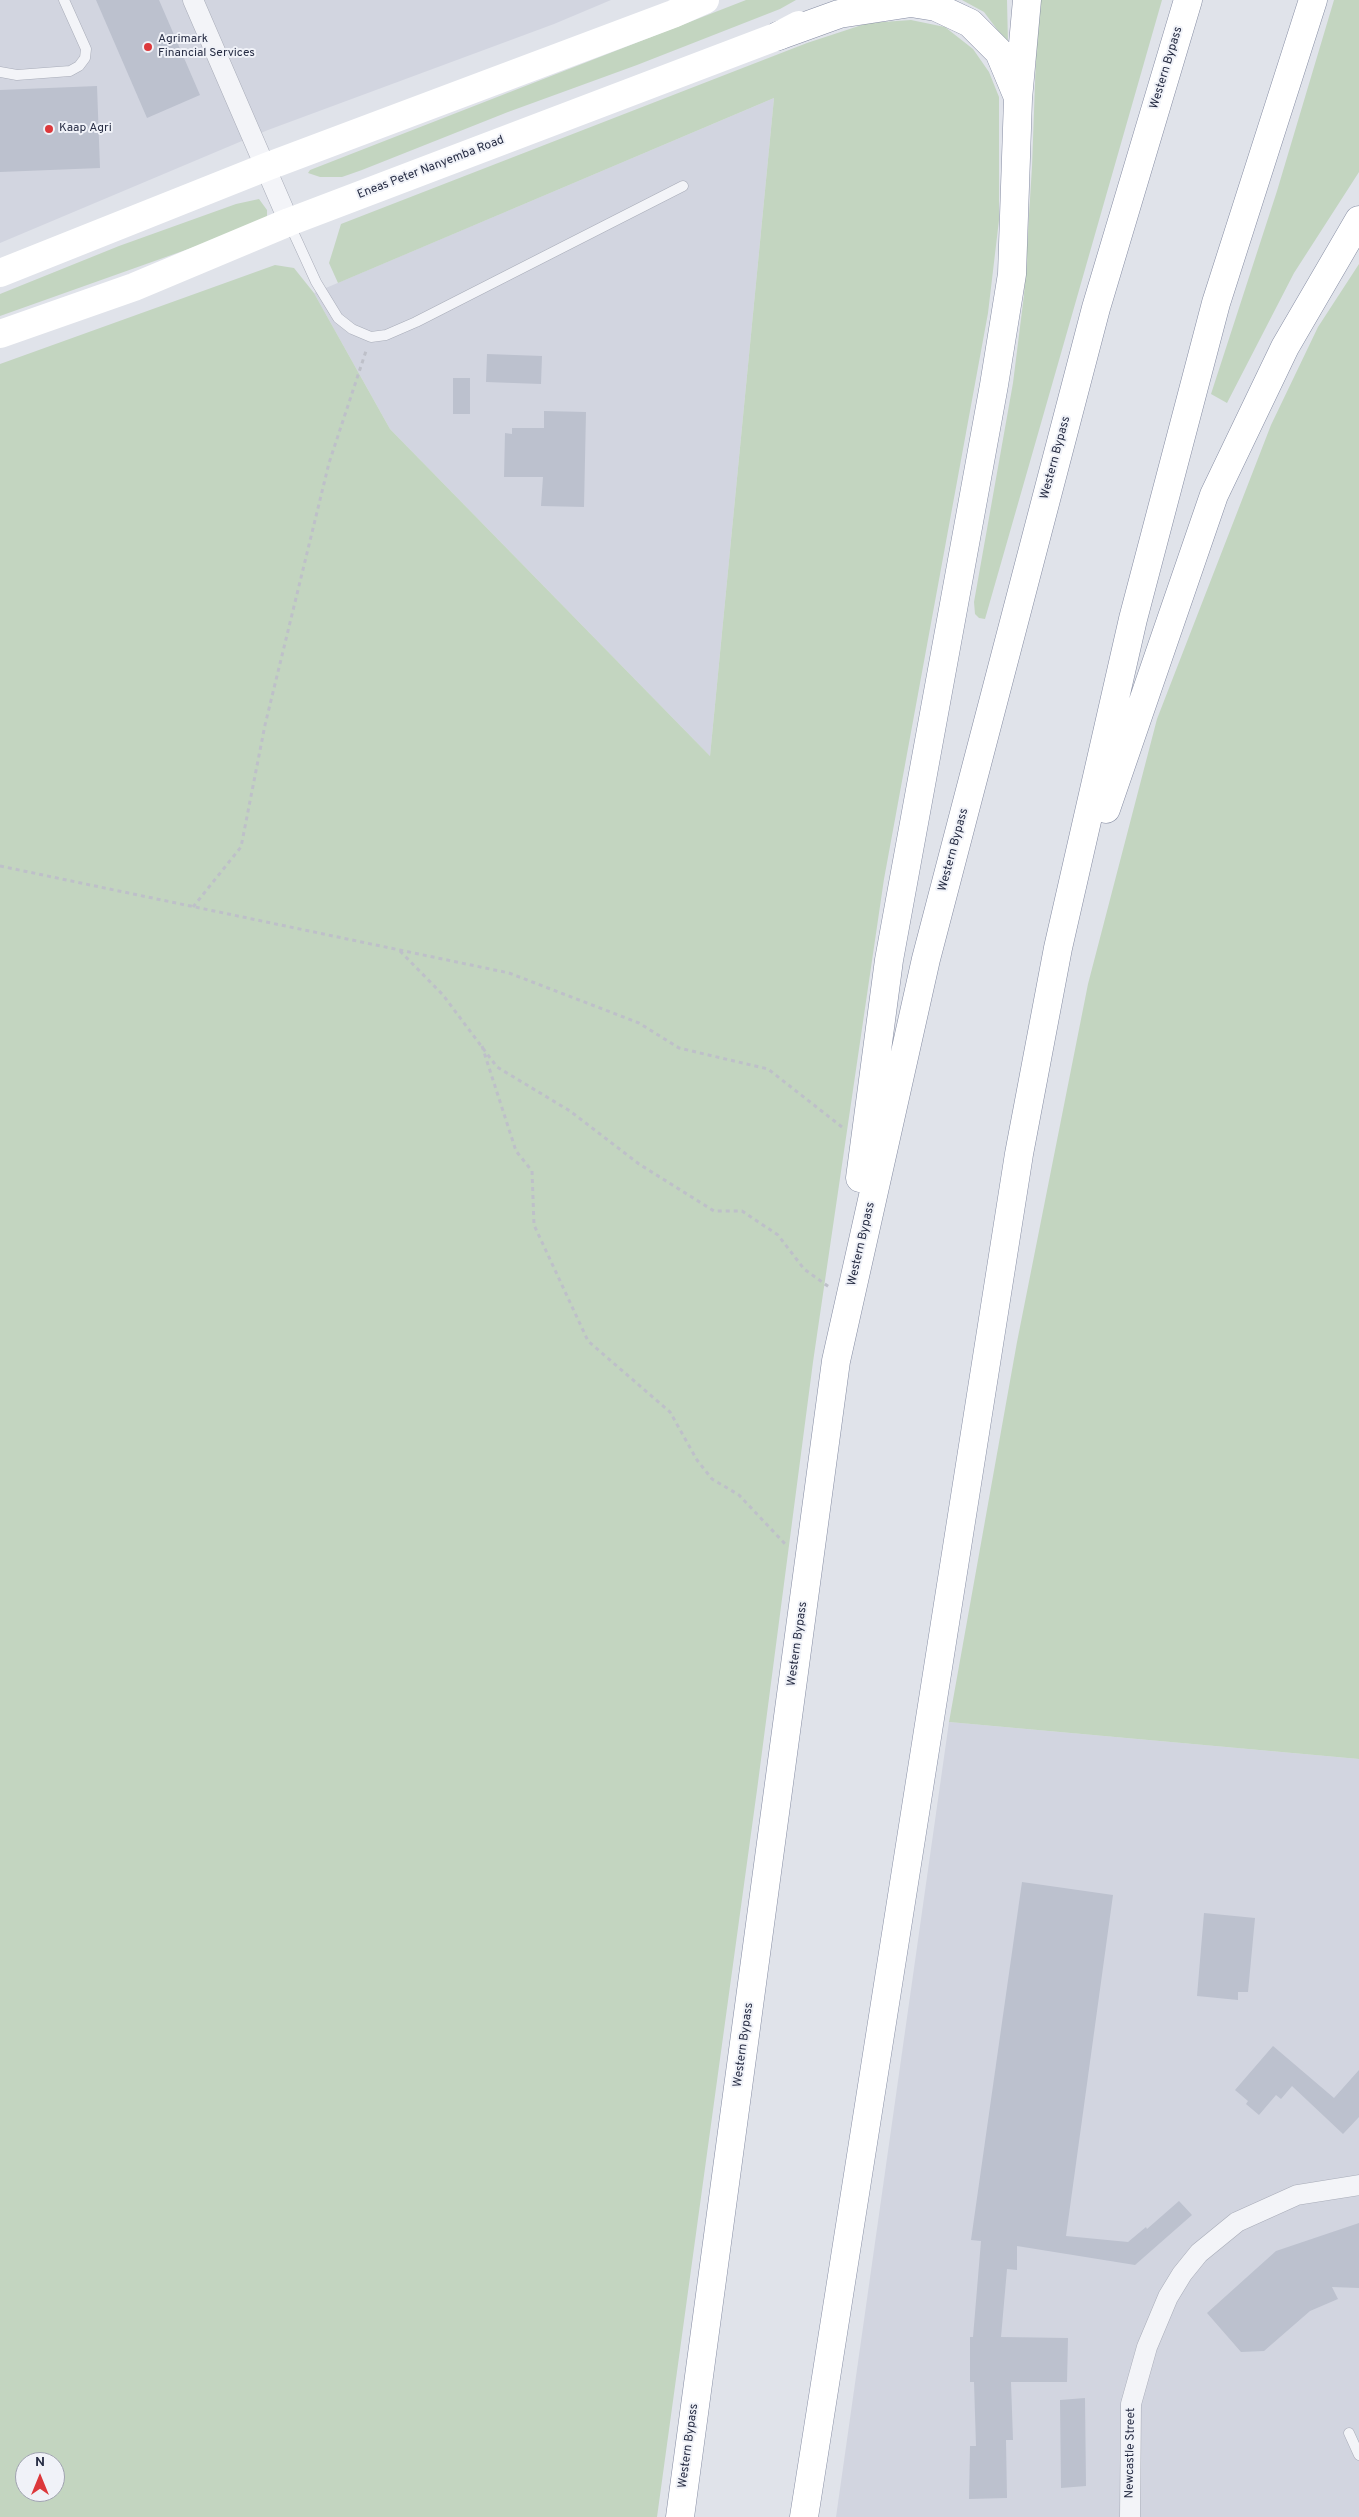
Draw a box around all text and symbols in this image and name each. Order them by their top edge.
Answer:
street label: Western Bypass [1148,25,1186,111]
place label: Agrimark Financial Services [158,33,255,61]
marker: Agrimark Financial Services [142,41,154,53]
place label: Kaap Agri [59,122,112,136]
marker: Kaap Agri [43,123,55,135]
street label: Eneas Peter Nanyemba Road [356,133,506,203]
street label: Western Bypass [1038,415,1074,501]
street label: Western Bypass [936,807,972,893]
street label: Western Bypass [845,1201,879,1287]
street label: Western Bypass [785,1601,811,1687]
street label: Western Bypass [731,2002,757,2088]
street label: Western Bypass [676,2403,702,2489]
street label: Newcastle Street [1123,2407,1139,2499]
north arrow [15,2452,65,2502]
text: N [35,2454,45,2471]

